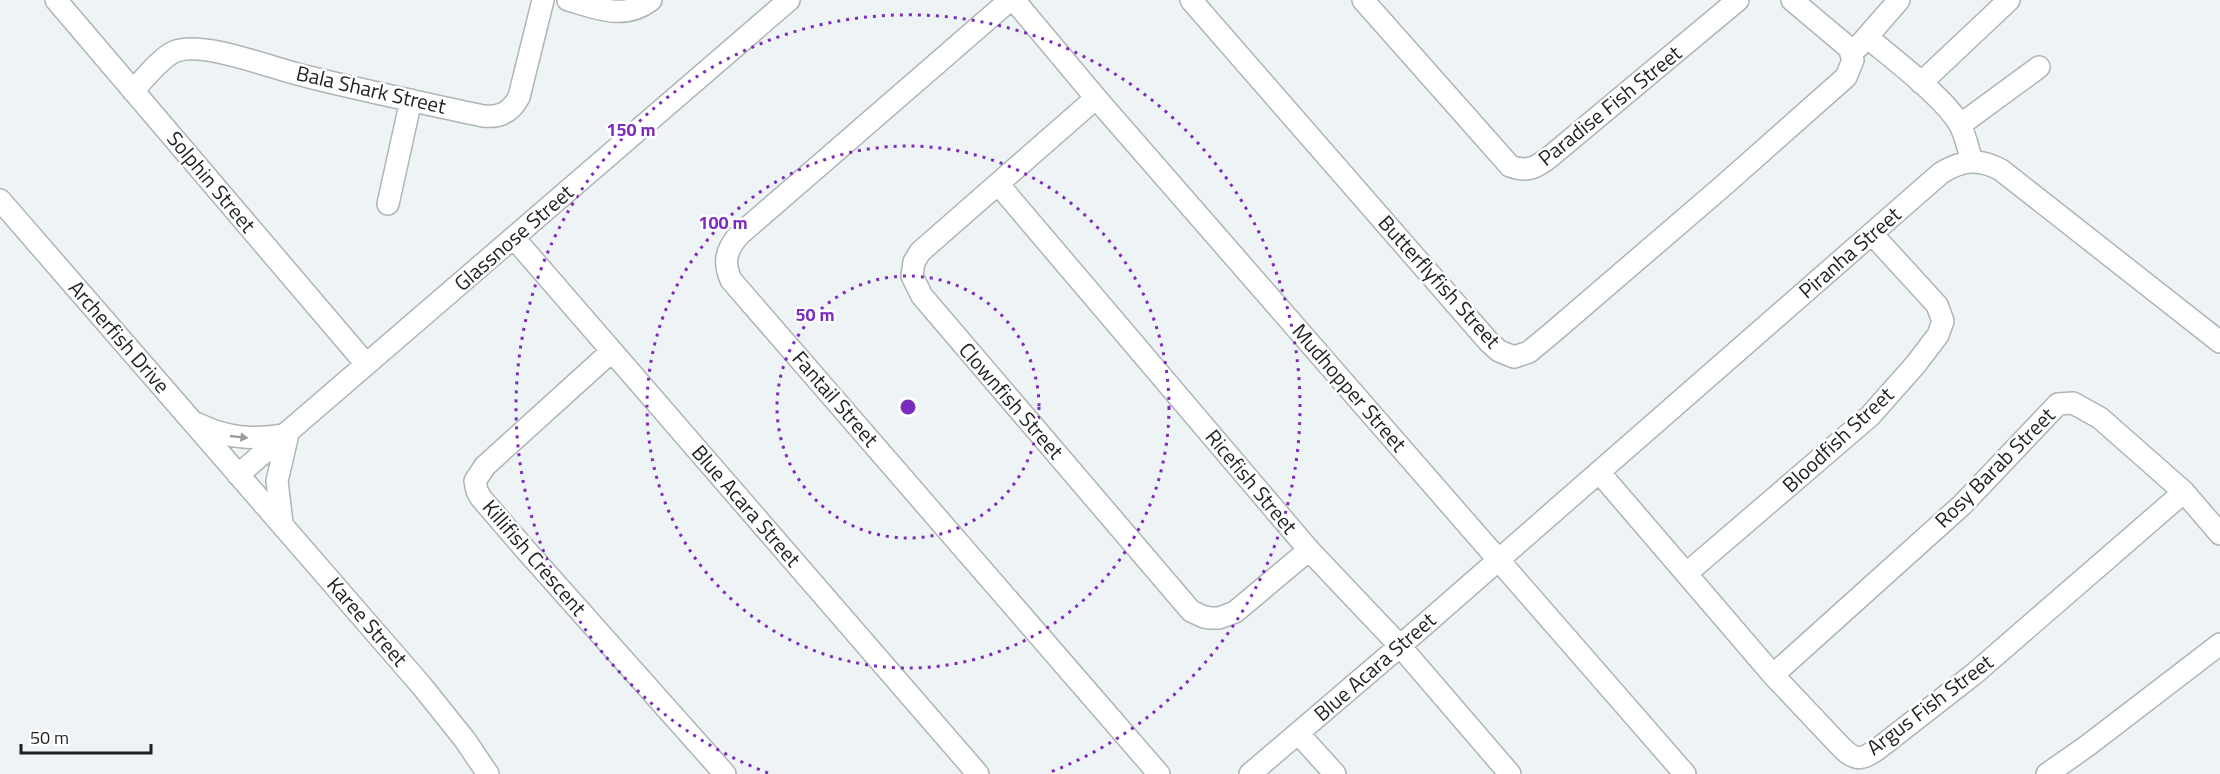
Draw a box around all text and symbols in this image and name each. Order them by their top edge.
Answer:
street label: Paradise Fish Street [1531,37,1689,173]
street label: Bala Shark Street [293,56,450,122]
text: 150 m [606,116,656,143]
street label: Solphin Street [160,123,264,240]
street label: Glassnose Street [446,176,581,298]
street label: Piranha Street [1791,198,1908,306]
street label: Butterflyfish Street [1371,207,1509,356]
text: 100 m [698,209,748,236]
street label: Archerfish Drive [61,273,178,400]
text: 50 m [795,301,835,328]
street label: Mudhopper Street [1285,316,1415,459]
street label: Clownfish Street [952,335,1072,466]
street label: Fantail Street [785,343,887,454]
street label: Bloodfish Street [1774,379,1901,500]
centre of rings [898,397,918,417]
street label: Rosy Barab Street [1927,399,2062,535]
street label: Ricefish Street [1198,422,1306,541]
one-way arrow [230,432,249,442]
street label: Blue Acara Street [685,437,809,574]
street label: Killifish Crescent [475,492,595,623]
street label: Karee Street [320,570,416,674]
street label: Blue Acara Street [1306,604,1443,728]
street label: Argus Fish Street [1859,645,2000,763]
scale bar [21,717,152,755]
text: 50 m [30,724,69,751]

